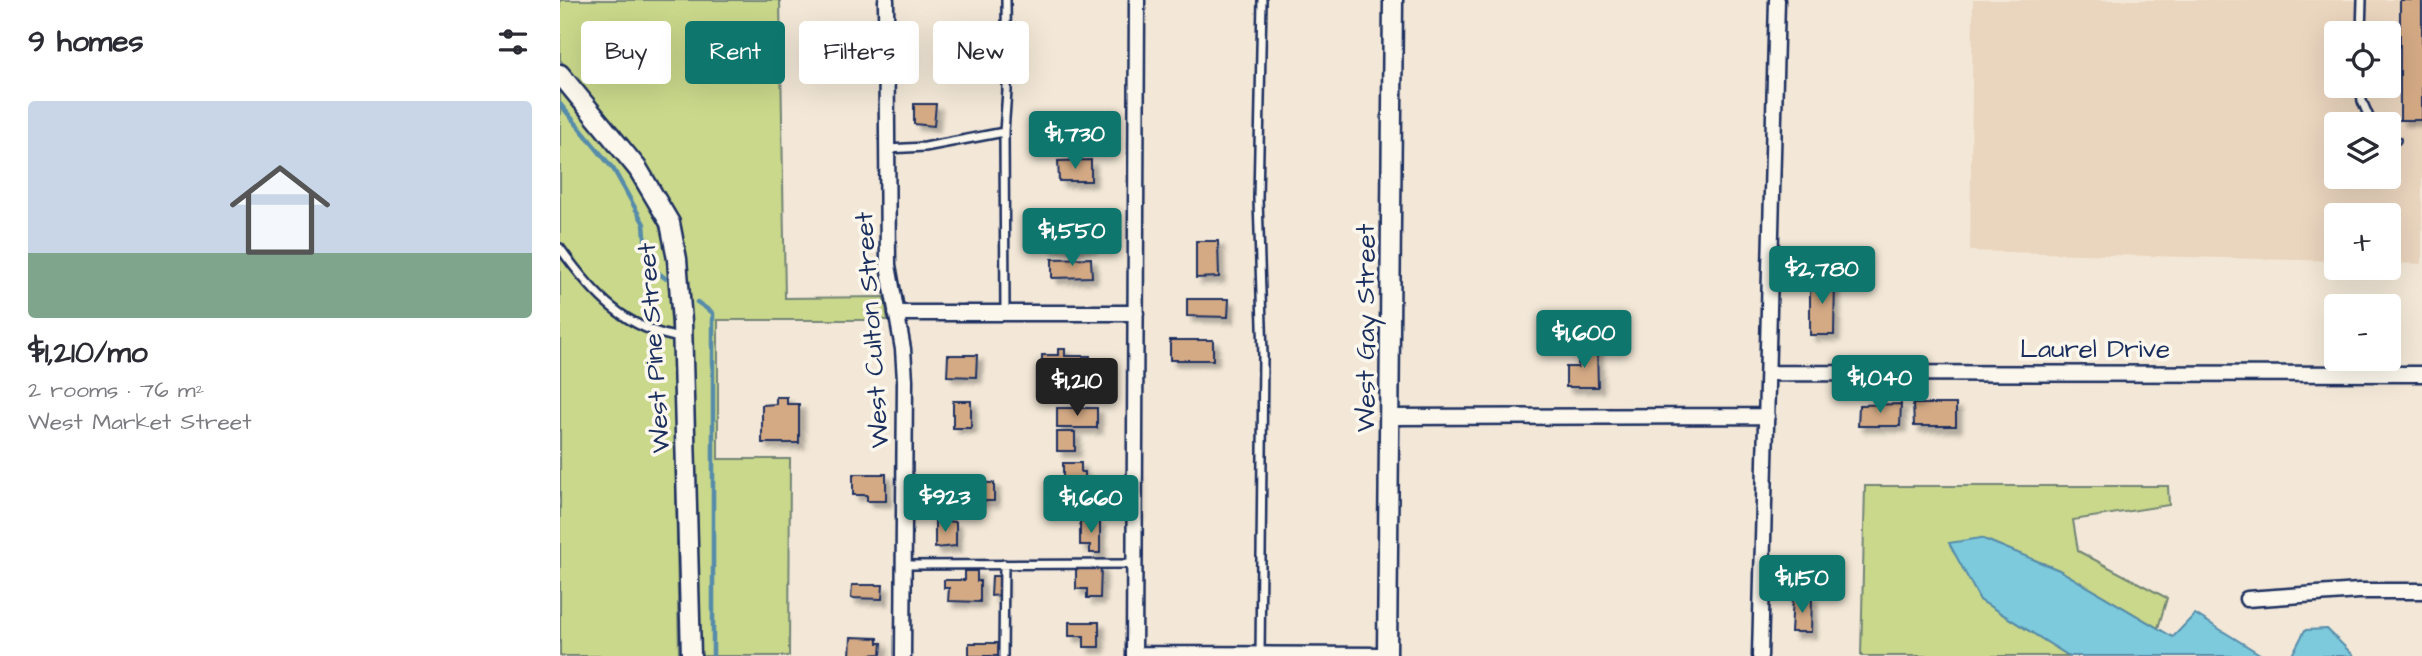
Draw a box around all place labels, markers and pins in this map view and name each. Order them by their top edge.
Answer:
pin: $1,730 [1018,111,1132,171]
pin: $1,550 [1015,208,1129,268]
pin: $2,780 [1765,246,1879,306]
pin: $1,600 [1527,310,1641,370]
pin: $1,040 [1823,356,1937,415]
pin: $1,210 [1020,358,1134,418]
pin: $923 [904,475,986,534]
pin: $1,660 [1034,476,1148,535]
pin: $1,150 [1745,556,1859,615]

